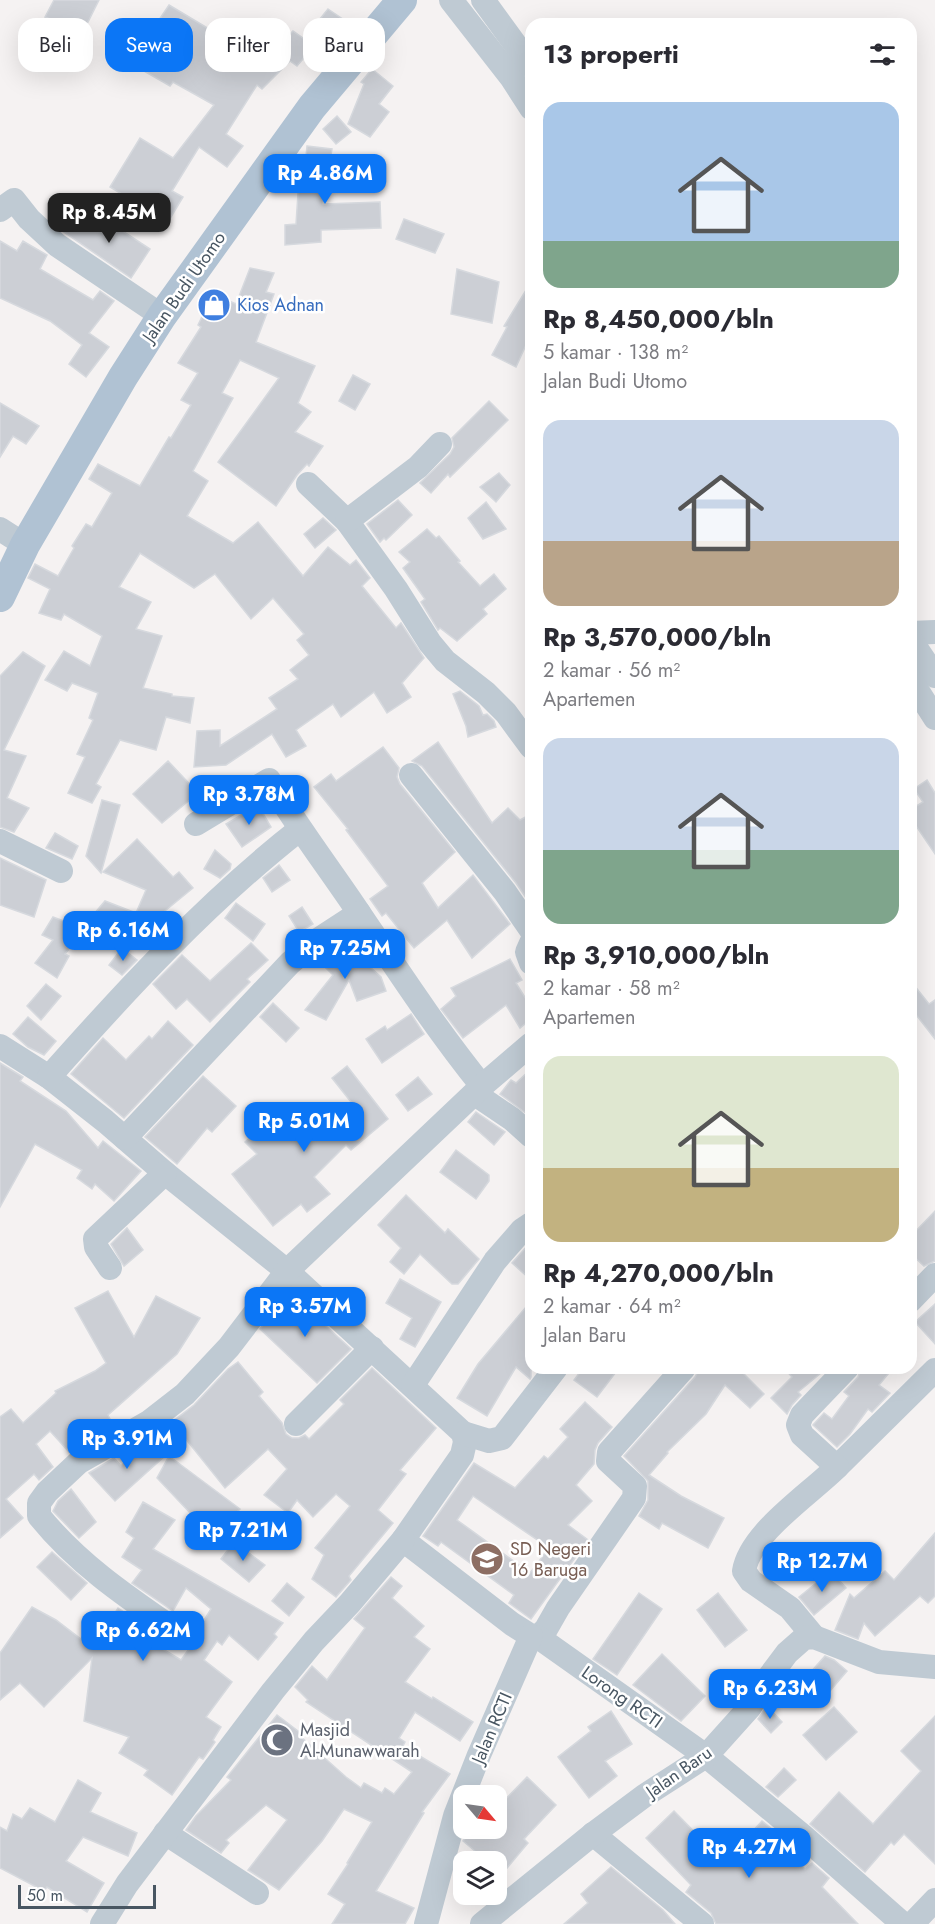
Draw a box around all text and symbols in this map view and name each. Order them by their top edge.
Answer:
chip: Beli [18,18,93,72]
chip: Sewa [105,18,193,72]
chip: Filter [205,18,291,72]
chip: Baru [303,18,385,72]
text: 13 properti [543,35,679,73]
icon: filters [866,38,899,71]
icon: home [667,141,775,249]
pin: Rp 4.86M [263,154,387,205]
text: Rp 4.86M [277,159,373,188]
pin: Rp 8.45M [47,193,171,244]
text: Rp 8.45M [62,198,156,227]
street label: Jalan Budi Utomo [135,226,232,349]
shop icon: Kios Adnan [196,287,232,323]
place label: Kios Adnan [237,292,324,318]
text: Rp 8,450,000/bln [543,300,774,338]
text: 5 kamar · 138 m² [543,338,688,367]
text: Jalan Budi Utomo [543,367,687,396]
icon: home [667,459,775,567]
text: Rp 3,570,000/bln [543,618,771,656]
text: 2 kamar · 56 m² [543,656,680,685]
text: Apartemen [543,685,636,714]
pin: Rp 3.78M [187,775,311,826]
icon: home [667,777,775,885]
text: Rp 3.78M [203,780,295,809]
pin: Rp 6.16M [61,911,185,962]
text: Rp 6.16M [77,916,169,945]
pin: Rp 7.25M [283,929,407,980]
text: Rp 7.25M [299,934,391,963]
text: Rp 3,910,000/bln [543,936,770,974]
text: 2 kamar · 58 m² [543,974,680,1003]
text: Apartemen [543,1003,636,1032]
icon: home [667,1095,775,1203]
pin: Rp 5.01M [242,1102,366,1153]
text: Rp 5.01M [258,1107,350,1136]
text: Rp 4,270,000/bln [543,1254,774,1292]
pin: Rp 3.57M [243,1287,367,1338]
text: Rp 3.57M [259,1292,351,1321]
text: 2 kamar · 64 m² [543,1292,681,1321]
text: Jalan Baru [543,1321,626,1350]
pin: Rp 3.91M [65,1419,189,1470]
text: Rp 3.91M [81,1424,173,1453]
pin: Rp 7.21M [181,1511,305,1562]
text: Rp 7.21M [199,1516,287,1545]
place label: SD Negeri 16 Baruga [510,1536,591,1583]
school or university icon: SD Negeri 16 Baruga [469,1541,505,1577]
pin: Rp 12.7M [760,1542,884,1593]
text: Rp 12.7M [777,1547,867,1576]
pin: Rp 6.62M [81,1611,205,1662]
text: Rp 6.62M [95,1616,191,1645]
street label: Lorong RCTI [576,1660,668,1734]
pin: Rp 6.23M [708,1669,832,1720]
text: Rp 6.23M [723,1674,817,1703]
street label: Jalan RCTI [465,1688,519,1770]
place label: Masjid Al-Munawwarah [300,1717,420,1764]
mosque icon: Masjid Al-Munawwarah [259,1722,295,1758]
street label: Jalan Baru [639,1740,717,1805]
north arrow [453,1785,507,1839]
map controls [453,1785,507,1905]
pin: Rp 4.27M [687,1828,811,1879]
text: Rp 4.27M [702,1833,796,1862]
button: layers [453,1851,507,1905]
scale bar [18,1882,156,1910]
text: 50 m [27,1884,63,1907]

